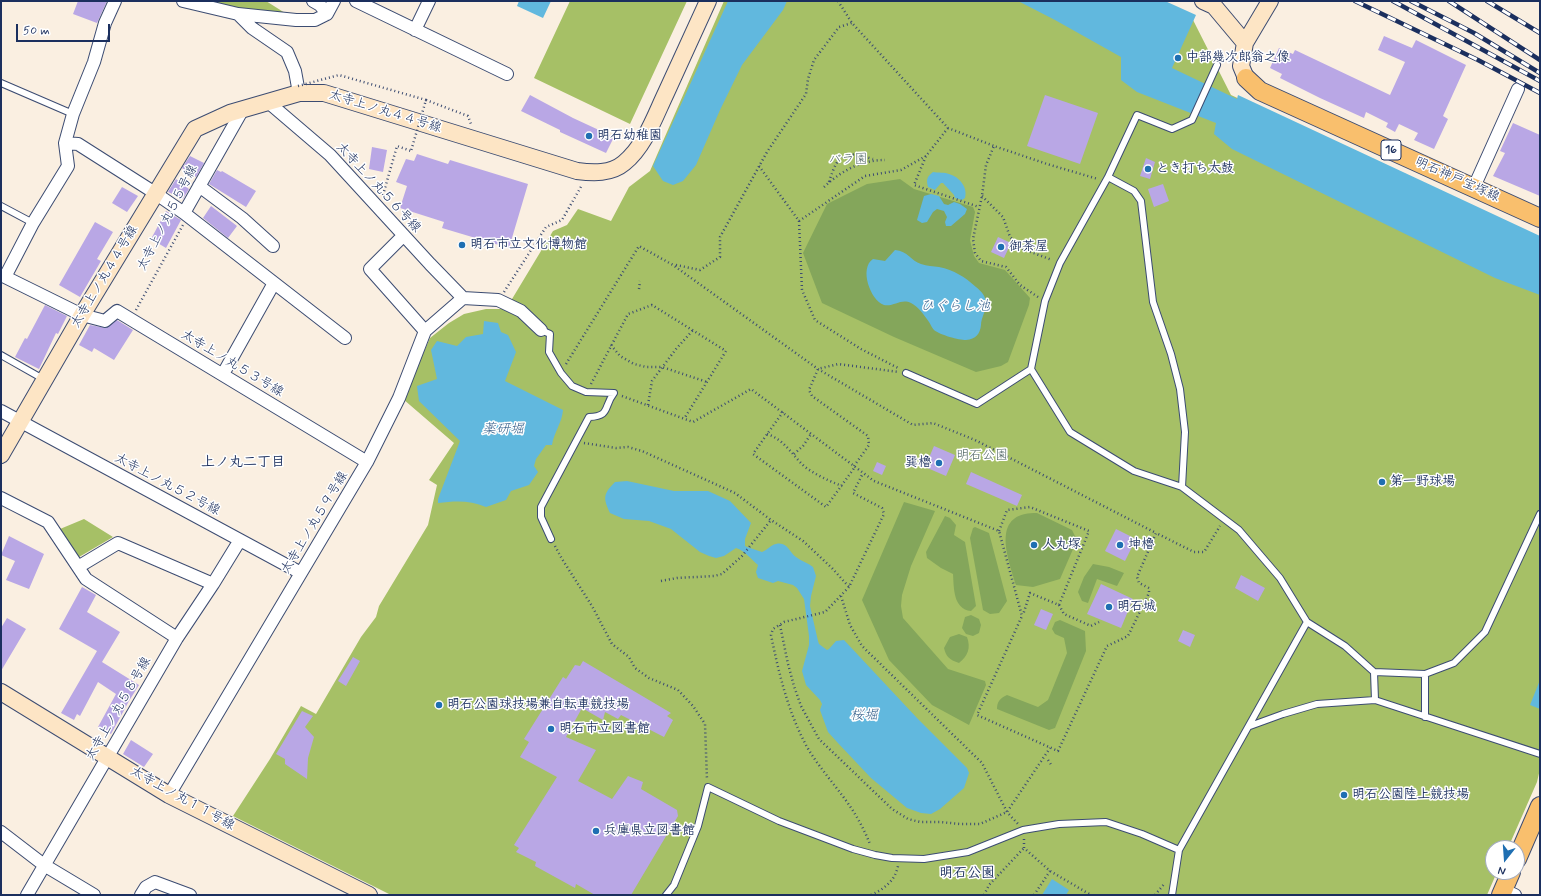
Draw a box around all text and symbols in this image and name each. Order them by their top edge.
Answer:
scale bar [18,16,112,42]
text: 50 m [23,23,50,39]
place label: 中部幾次郎翁之像 [1186,50,1290,66]
marker: 中部幾次郎翁之像 [1173,53,1183,63]
street label: 太寺上ノ丸４４号線 [327,87,443,137]
place label: 明石幼稚園 [597,128,662,144]
marker: 明石幼稚園 [584,131,594,141]
street label: 太寺上ノ丸５６号線 [332,140,424,236]
road number: 16 [1381,140,1401,160]
park label: バラ園 [829,152,867,168]
street label: 明石神戸宝塚線 [1412,154,1502,206]
place label: とき打ち太鼓 [1156,161,1234,177]
street label: 太寺上ノ丸５５号線 [134,162,202,274]
marker: とき打ち太鼓 [1143,164,1153,174]
street label: 太寺上ノ丸４４号線 [68,223,142,331]
place label: 明石市立文化博物館 [470,237,587,253]
place label: 御茶屋 [1009,239,1048,255]
marker: 明石市立文化博物館 [457,240,467,250]
marker: 御茶屋 [996,242,1006,252]
water label: ひぐらし池 [920,299,990,315]
street label: 太寺上ノ丸５３号線 [178,327,286,401]
water label: 薬研堀 [482,422,524,438]
park label: 明石公園 [956,448,1008,464]
street label: 太寺上ノ丸５２号線 [112,451,222,519]
district label: 上ノ丸二丁目 [201,455,285,471]
place label: 巽櫓 [905,455,931,471]
marker: 巽櫓 [934,458,944,468]
street label: 太寺上ノ丸５９号線 [278,469,352,577]
place label: 第一野球場 [1390,474,1455,490]
marker: 第一野球場 [1377,477,1387,487]
place label: 人丸塚 [1042,537,1081,553]
place label: 坤櫓 [1128,537,1154,553]
marker: 人丸塚 [1029,540,1039,550]
marker: 坤櫓 [1115,540,1125,550]
place label: 明石城 [1117,599,1156,615]
marker: 明石城 [1104,602,1114,612]
street label: 太寺上ノ丸５８号線 [83,654,155,764]
place label: 明石公園球技場兼自転車競技場 [447,697,629,713]
marker: 明石公園球技場兼自転車競技場 [434,700,444,710]
water label: 桜堀 [850,708,878,724]
place label: 明石市立図書館 [559,721,650,737]
marker: 明石市立図書館 [546,724,556,734]
street label: 太寺上ノ丸１１号線 [127,764,237,834]
place label: 明石公園陸上競技場 [1352,787,1469,803]
marker: 明石公園陸上競技場 [1339,790,1349,800]
place label: 兵庫県立図書館 [604,823,695,839]
marker: 兵庫県立図書館 [591,826,601,836]
north arrow [1485,840,1525,880]
text: N [1496,863,1507,878]
district label: 明石公園 [939,866,995,882]

